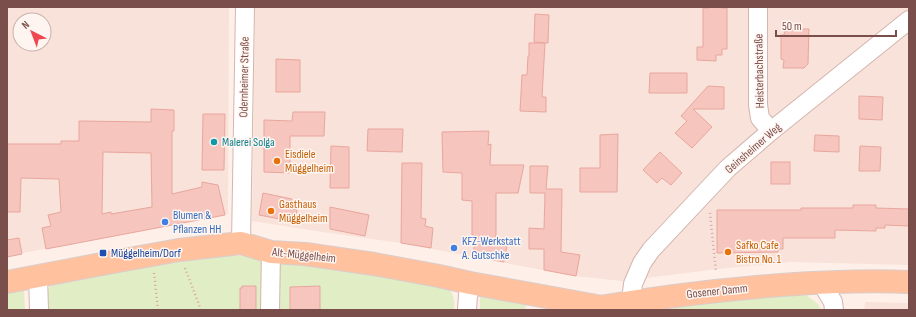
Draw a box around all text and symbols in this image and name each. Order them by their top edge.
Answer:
north arrow [12,12,52,52]
scale bar [776,12,896,38]
text: N [19,18,32,32]
text: 50 m [782,19,802,34]
street label: Heisterbachstraße [751,33,768,108]
street label: Odernheimer Straße [236,36,253,118]
street label: Geinsheimer Weg [722,120,785,177]
place label: Malerei Solga [222,135,275,150]
marker: Malerei Solga [209,137,219,147]
place label: Eisdiele Müggelheim [285,147,334,176]
marker: Eisdiele Müggelheim [272,156,282,166]
place label: Gasthaus Müggelheim [279,197,328,226]
marker: Gasthaus Müggelheim [266,206,276,216]
place label: Blumen & Pflanzen HH [173,208,221,237]
marker: Blumen & Pflanzen HH [160,217,170,227]
place label: KFZ-Werkstatt A. Gutschke [461,234,521,263]
place label: Safko Cafe Bistro No. 1 [736,238,782,267]
marker: KFZ-Werkstatt A. Gutschke [449,243,459,253]
street label: Alt-Müggelheim [270,245,337,266]
place label: Müggelheim/Dorf [111,246,182,261]
marker: Safko Cafe Bistro No. 1 [723,247,733,257]
marker: Müggelheim/Dorf [98,248,108,258]
street label: Gosener Damm [686,281,749,302]

